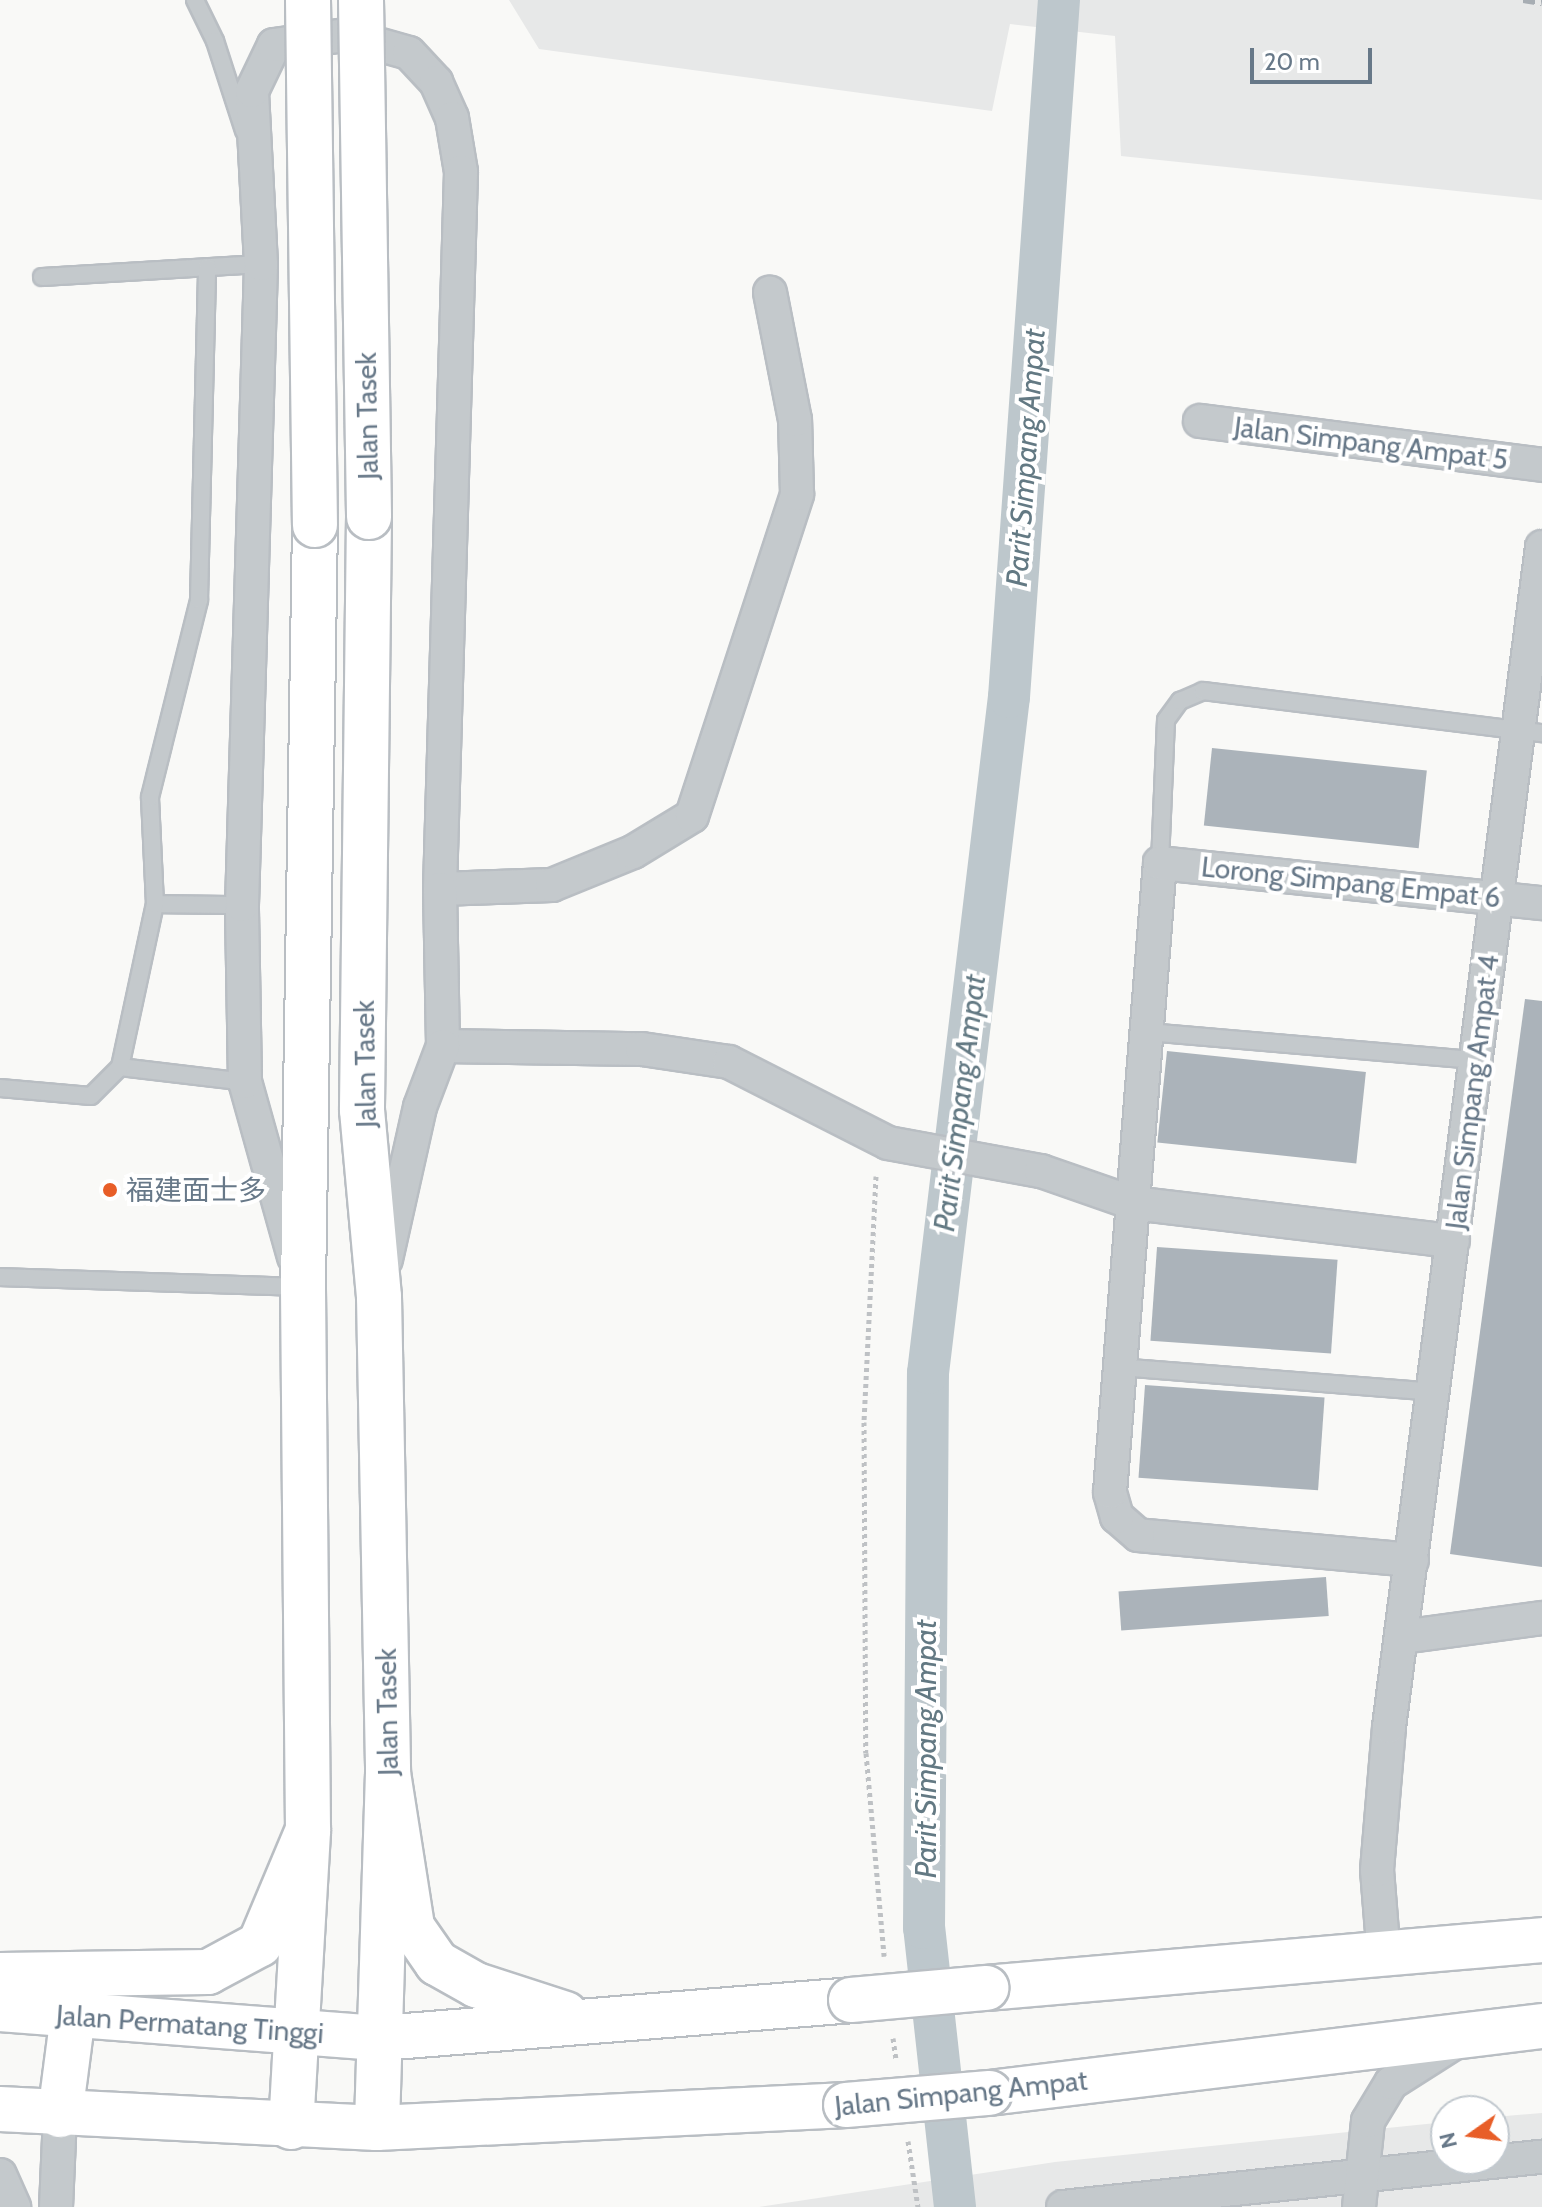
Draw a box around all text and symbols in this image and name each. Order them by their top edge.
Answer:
scale bar [1254,32,1376,82]
text: 20 m [1264,47,1320,76]
water label: Parit Simpang Ampat [999,328,1053,588]
street label: Jalan Tasek [349,352,385,480]
street label: Jalan Simpang Ampat 5 [1232,410,1510,476]
street label: Lorong Simpang Empat 6 [1200,850,1502,914]
street label: Jalan Simpang Ampat 4 [1438,953,1506,1231]
water label: Parit Simpang Ampat [926,973,994,1233]
street label: Jalan Tasek [347,1000,383,1128]
place label: 福建面士多 [126,1173,266,1207]
marker: 福建面士多 [101,1181,119,1199]
water label: Parit Simpang Ampat [908,1620,944,1878]
street label: Jalan Tasek [369,1648,405,1776]
street label: Jalan Permatang Tinggi [55,1998,325,2050]
street label: Jalan Simpang Ampat [833,2063,1089,2123]
north arrow [1430,2095,1510,2175]
text: N [1433,2130,1463,2151]

